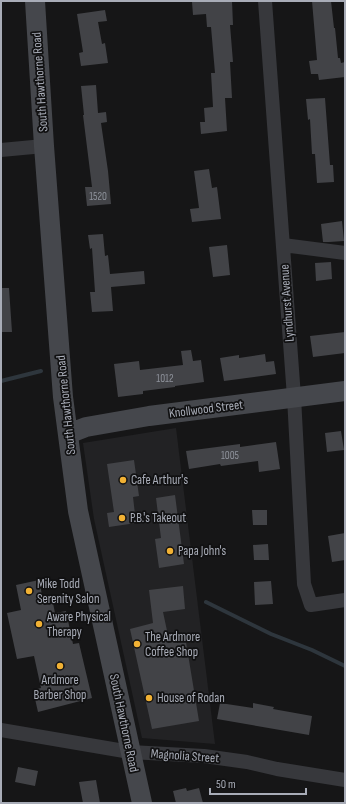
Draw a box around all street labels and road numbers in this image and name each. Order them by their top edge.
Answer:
street label: South Hawthorne Road [29,32,51,132]
street label: Lyndhurst Avenue [276,264,298,342]
street label: South Hawthorne Road [53,354,79,456]
street label: Knollwood Street [168,397,244,421]
street label: South Hawthorne Road [106,672,142,774]
street label: Magnolia Street [150,746,220,766]

